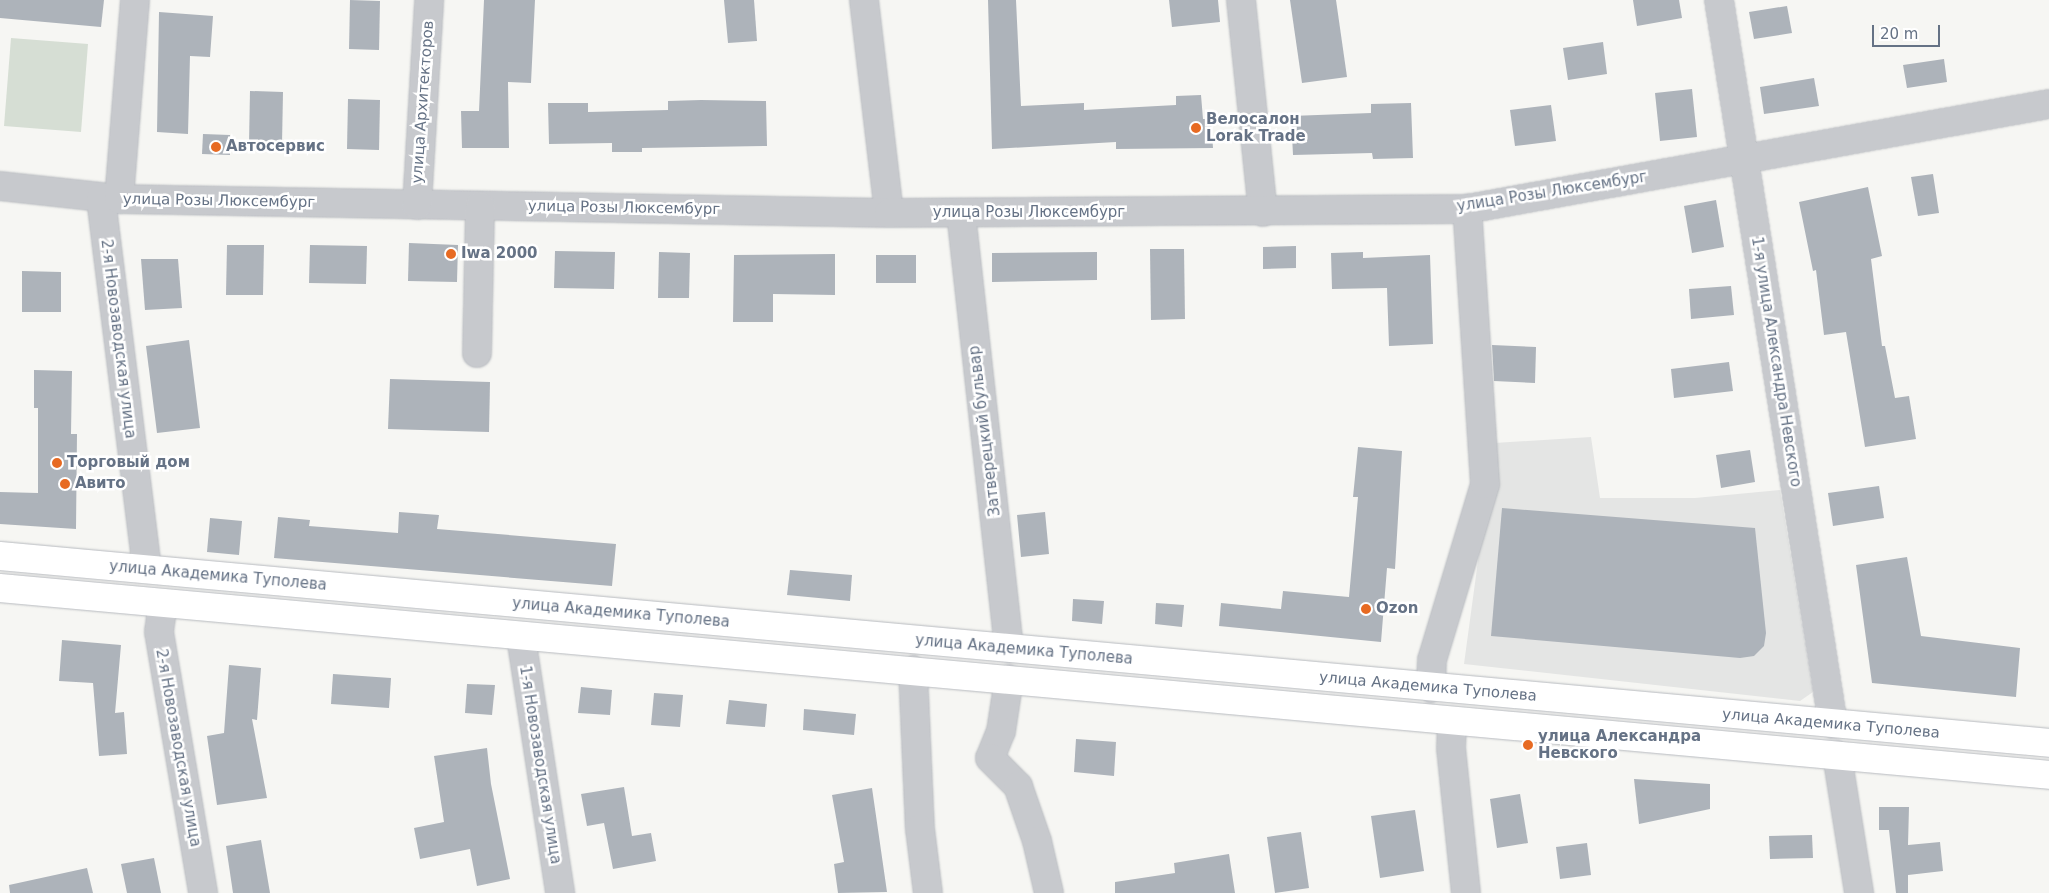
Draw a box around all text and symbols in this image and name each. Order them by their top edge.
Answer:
scale bar [1874,15,1942,47]
street label: улица Архитекторов [408,20,438,184]
text: 20 m [1880,25,1918,43]
place label: Велосалон Lorak Trade [1206,110,1306,145]
marker: Велосалон Lorak Trade [1190,122,1202,134]
place label: Автосервис [226,138,325,156]
marker: Автосервис [210,141,222,153]
street label: улица Розы Люксембург [1456,168,1648,216]
street label: улица Розы Люксембург [123,190,315,212]
street label: улица Розы Люксембург [528,197,720,219]
street label: улица Розы Люксембург [933,204,1125,222]
street label: 1-я улица Александра Невского [1747,236,1805,488]
street label: 2-я Новозаводская улица [97,238,139,440]
place label: Iwa 2000 [461,245,538,263]
marker: Iwa 2000 [445,248,457,260]
street label: Затверецкий бульвар [966,345,1004,517]
place label: Торговый дом [67,454,190,472]
marker: Торговый дом [51,457,63,469]
place label: Авито [75,475,126,493]
marker: Авито [59,478,71,490]
street label: улица Академика Туполева [108,558,328,594]
street label: улица Академика Туполева [511,595,731,631]
place label: Ozon [1376,600,1418,618]
marker: Ozon [1360,603,1372,615]
street label: улица Академика Туполева [914,632,1134,668]
street label: 2-я Новозаводская улица [152,648,204,848]
street label: 1-я Новозаводская улица [515,664,565,866]
street label: улица Академика Туполева [1318,669,1538,705]
street label: улица Академика Туполева [1721,706,1941,742]
place label: улица Александра Невского [1538,727,1701,762]
marker: улица Александра Невского [1522,739,1534,751]

